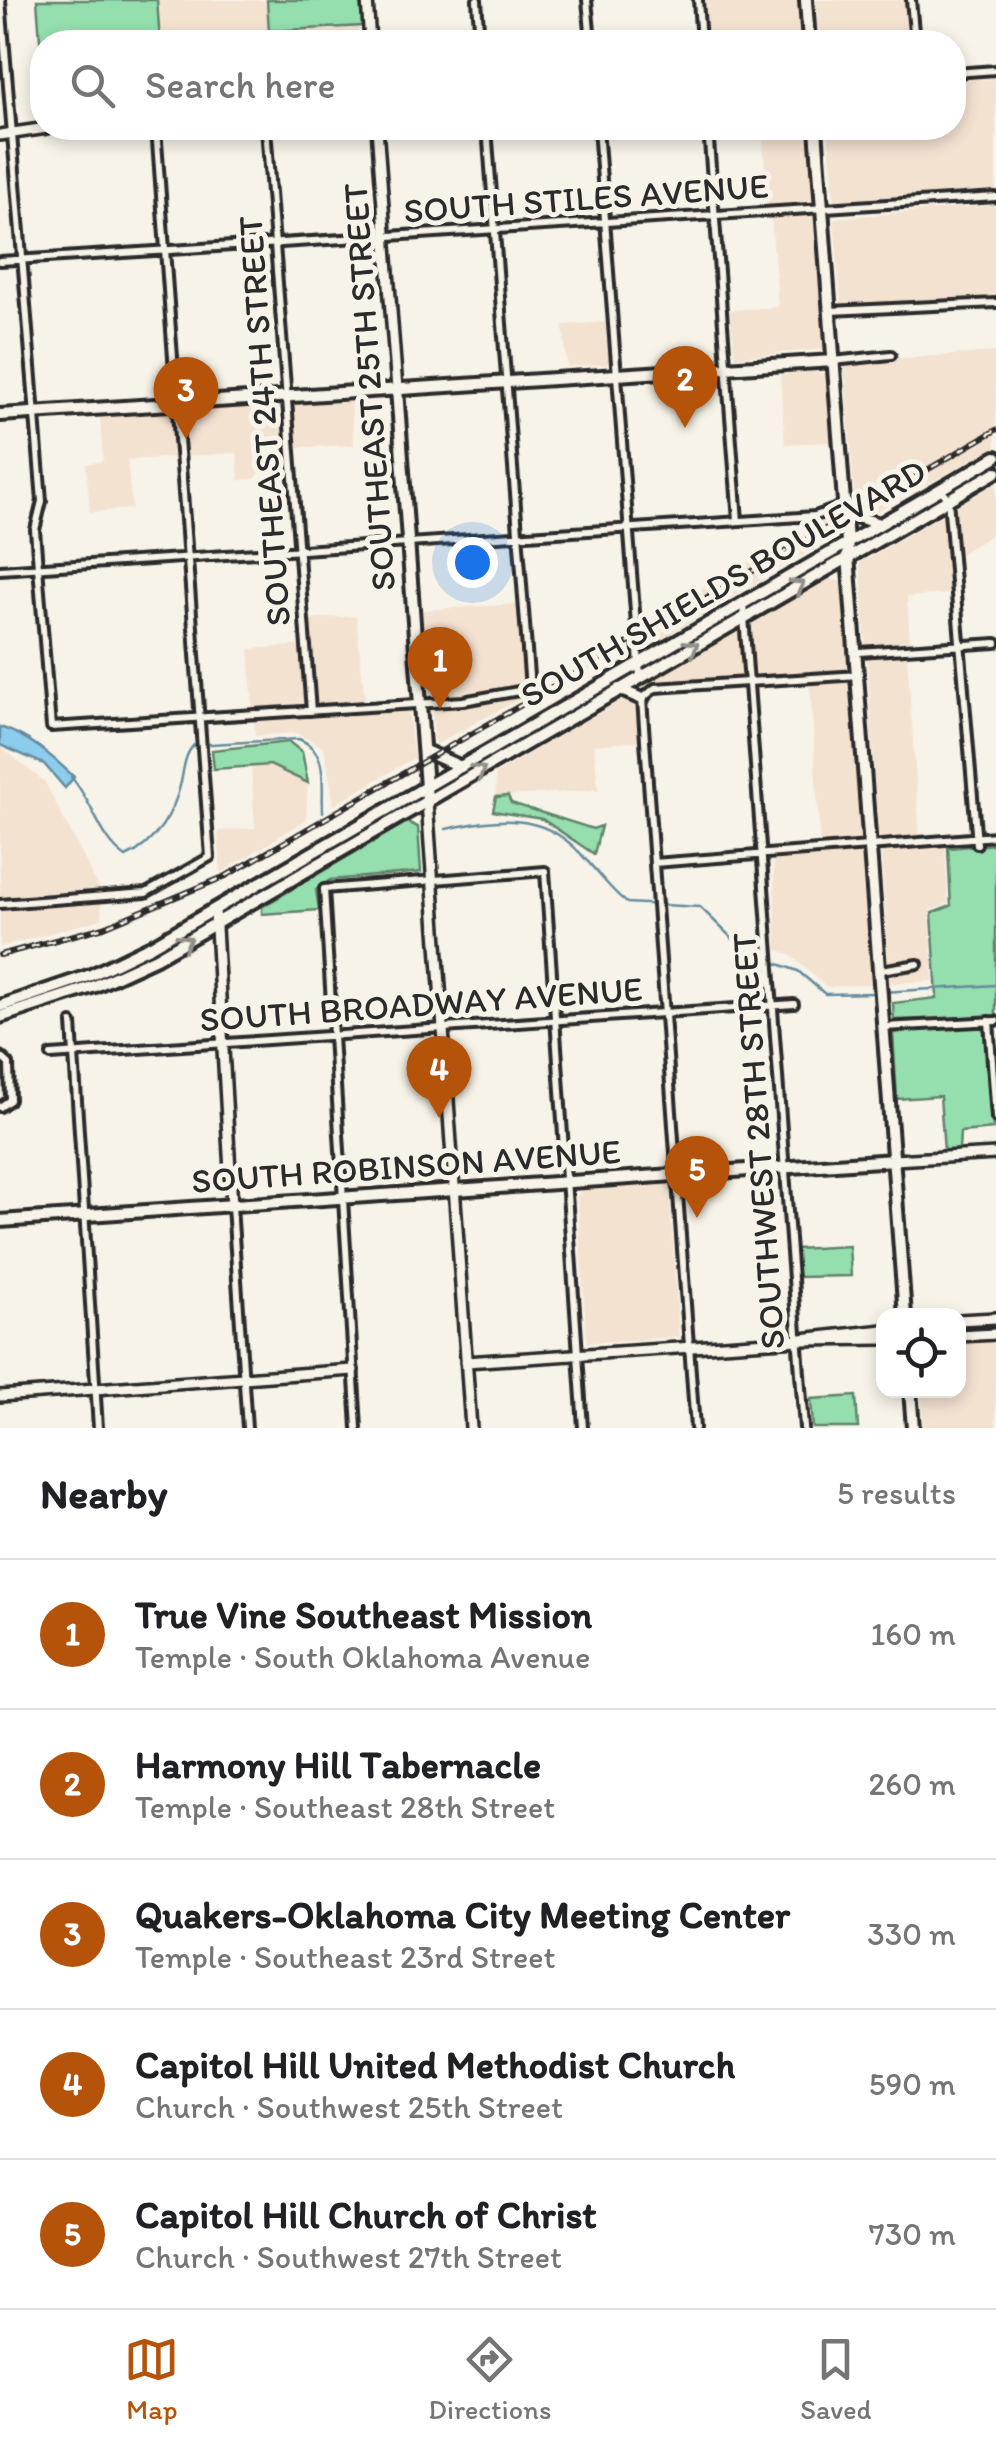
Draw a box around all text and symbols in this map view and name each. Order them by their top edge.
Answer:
search box [30,30,966,140]
icon: search [65,58,120,113]
text: Search here [145,62,336,108]
street label: SOUTH STILES AVENUE [402,164,770,232]
street label: SOUTHEAST 25TH STREET [334,181,404,592]
street label: SOUTHEAST 24TH STREET [229,214,299,628]
pin: 2 [652,346,718,428]
pin: 3 [154,356,218,439]
street label: SOUTH SHIELDS BOULEVARD [513,450,933,716]
your location [447,537,498,588]
one-way arrow [787,579,805,598]
pin: 1 [408,626,472,709]
one-way arrow [681,640,699,659]
one-way arrow [468,763,486,783]
street label: SOUTHWEST 28TH STREET [722,931,794,1351]
one-way arrow [175,934,193,953]
street label: SOUTH BROADWAY AVENUE [198,968,644,1040]
pin: 4 [406,1036,472,1118]
street label: SOUTH ROBINSON AVENUE [190,1130,622,1202]
pin: 5 [664,1136,730,1218]
map controls [876,1308,966,1398]
button: locate [876,1308,966,1398]
text: Nearby [40,1468,167,1519]
text: 5 results [837,1474,956,1512]
text: True Vine Southeast Mission [135,1592,592,1638]
text: 1 [65,1615,80,1653]
text: 160 m [870,1615,956,1653]
text: Temple · South Oklahoma Avenue [135,1638,590,1676]
text: Harmony Hill Tabernacle [135,1742,541,1788]
text: 2 [64,1765,81,1803]
text: 260 m [868,1765,956,1803]
text: Temple · Southeast 28th Street [135,1788,555,1826]
text: Quakers-Oklahoma City Meeting Center [135,1892,790,1938]
text: 3 [64,1915,81,1953]
text: 330 m [867,1915,956,1953]
text: Temple · Southeast 23rd Street [135,1938,556,1976]
text: Capitol Hill United Methodist Church [135,2042,735,2088]
text: 4 [63,2065,82,2103]
text: 590 m [869,2065,956,2103]
text: Church · Southwest 25th Street [135,2088,563,2126]
text: Capitol Hill Church of Christ [135,2192,597,2238]
text: 5 [64,2215,81,2253]
text: 730 m [869,2215,956,2253]
text: Church · Southwest 27th Street [135,2238,562,2276]
tab: Map [124,2332,179,2426]
tab: Directions [428,2332,551,2426]
tab: Saved [800,2332,872,2426]

